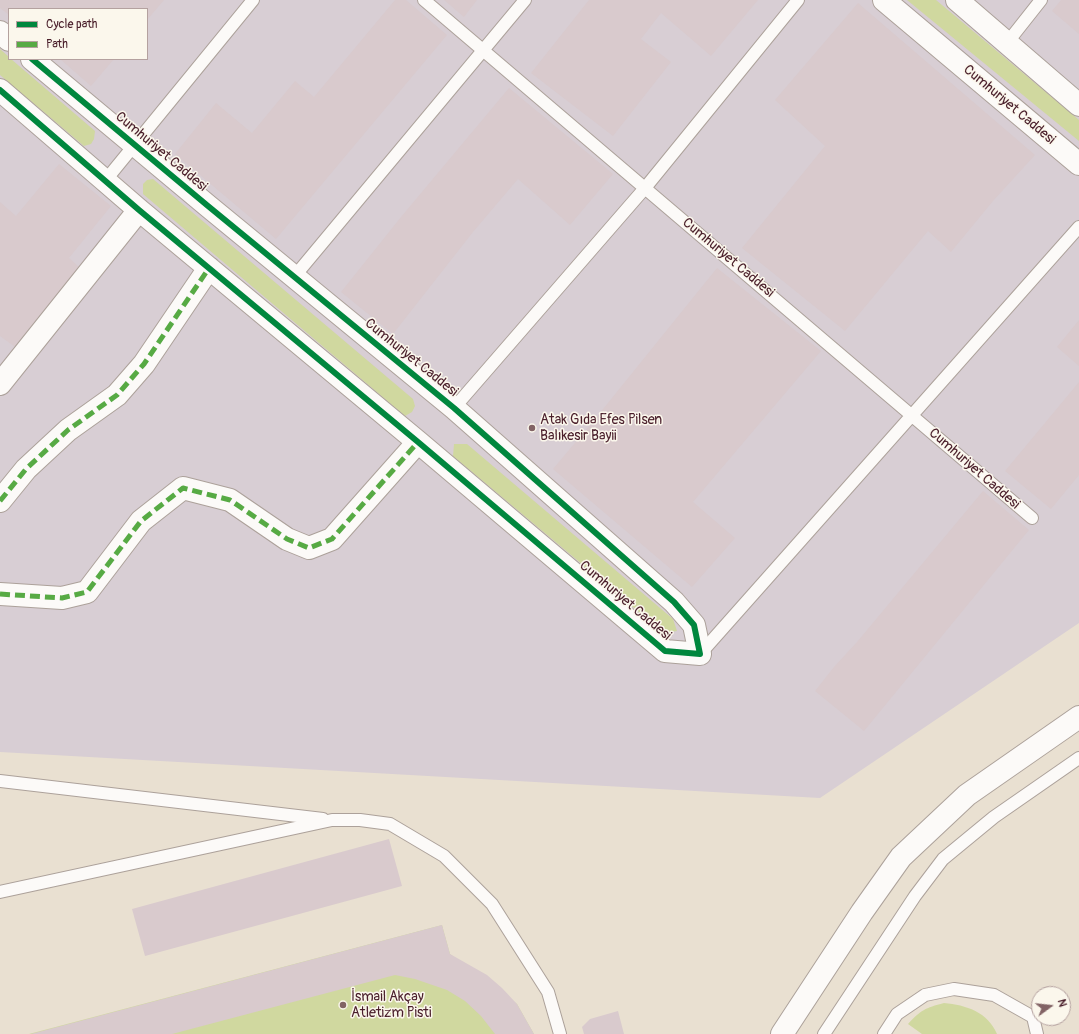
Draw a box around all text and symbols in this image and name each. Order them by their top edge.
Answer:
legend [8,8,148,60]
text: Cycle path [46,17,97,32]
text: Path [46,37,68,52]
street label: Cumhuriyet Caddesi [960,62,1058,148]
street label: Cumhuriyet Caddesi [112,109,210,195]
street label: Cumhuriyet Caddesi [679,215,777,301]
street label: Cumhuriyet Caddesi [361,315,461,401]
place label: Atak Gıda Efes Pilsen Balıkesir Bayii [540,412,662,444]
marker: Atak Gıda Efes Pilsen Balıkesir Bayii [527,423,537,433]
street label: Cumhuriyet Caddesi [925,425,1023,513]
street label: Cumhuriyet Caddesi [576,558,674,644]
north arrow [1031,986,1071,1026]
place label: İsmail Akçay Atletizm Pisti [351,989,431,1022]
text: N [1055,998,1069,1008]
marker: İsmail Akçay Atletizm Pisti [338,1000,348,1010]

